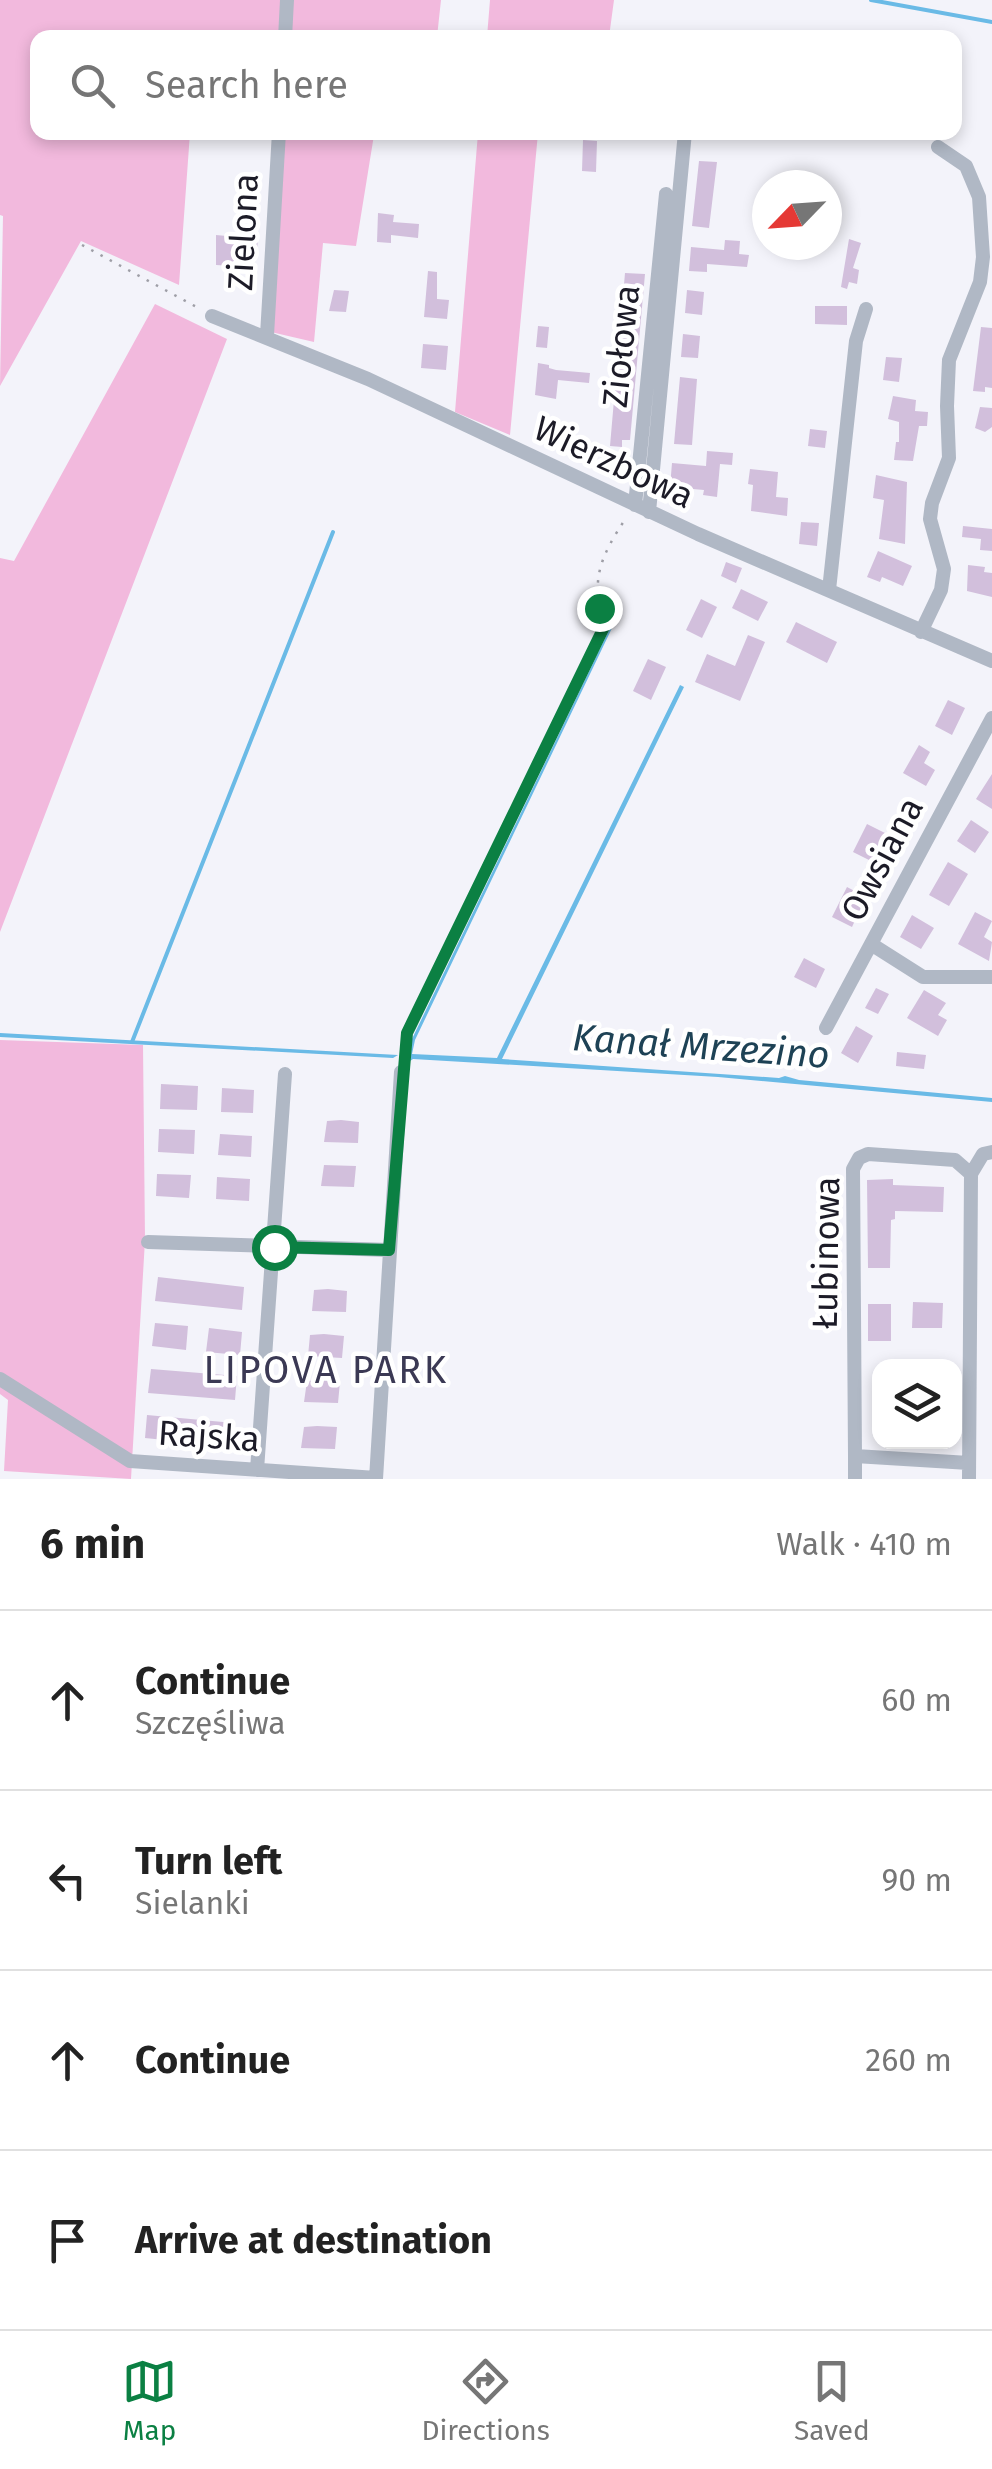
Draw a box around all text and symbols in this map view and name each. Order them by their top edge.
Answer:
search box [30,30,962,140]
icon: search [65,58,120,113]
text: Search here [145,62,348,108]
north arrow [752,170,842,260]
street label: Zielona [219,172,267,292]
street label: Ziołowa [594,283,648,409]
street label: Wierzbowa [528,407,700,517]
route end [577,586,623,632]
street label: Owsiana [832,790,932,928]
water label: Kanał Mrzezino [571,1014,831,1078]
street label: Łubinowa [804,1176,848,1330]
route start [252,1225,298,1271]
district label: LIPOVA PARK [203,1347,449,1393]
map controls [872,1359,962,1449]
button: layers [872,1359,962,1449]
street label: Rajska [157,1411,261,1461]
text: 6 min [40,1519,145,1569]
text: Walk · 410 m [776,1525,952,1563]
text: Continue [135,1658,290,1704]
icon: ahead [40,1673,95,1728]
text: 60 m [881,1681,952,1719]
text: Szczęśliwa [135,1704,286,1742]
text: Turn left [135,1838,282,1884]
icon: left [40,1853,95,1908]
text: 90 m [881,1861,952,1899]
text: Sielanki [135,1884,250,1922]
icon: ahead [40,2033,95,2088]
text: Continue [135,2037,290,2083]
text: 260 m [865,2041,952,2079]
icon: arrive [40,2213,95,2268]
text: Arrive at destination [135,2217,492,2263]
tab: Map [122,2354,177,2447]
tab: Directions [421,2354,550,2447]
tab: Saved [794,2354,870,2447]

